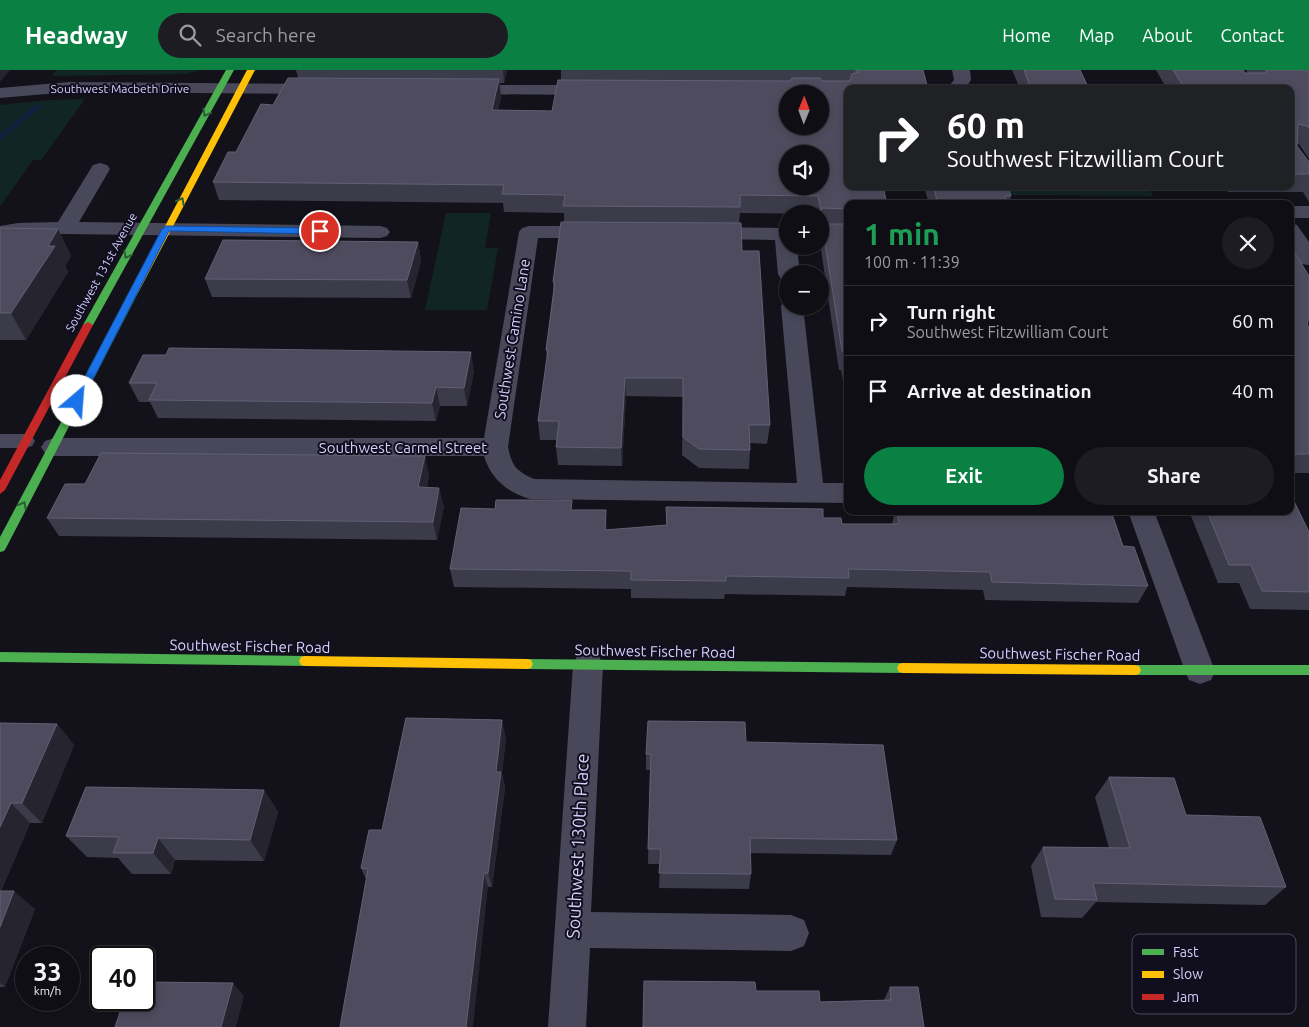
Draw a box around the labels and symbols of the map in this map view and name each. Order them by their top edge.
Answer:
street label: Southwest Macbeth Drive [51,82,189,95]
north arrow [779,85,829,135]
one-way arrow [202,107,212,116]
one-way arrow [175,197,185,206]
street label: Southwest 131st Avenue [63,210,139,334]
pin [299,210,341,252]
one-way arrow [123,249,133,258]
street label: Southwest Camino Lane [491,258,533,420]
position arrow [50,374,102,426]
street label: Southwest Carmel Street [319,439,487,456]
one-way arrow [17,501,27,510]
street label: Southwest Fischer Road [169,636,331,656]
street label: Southwest Fischer Road [574,641,736,661]
street label: Southwest Fischer Road [979,644,1141,664]
street label: Southwest 130th Place [562,753,592,939]
legend [1132,934,1296,1014]
text: Fast [1173,944,1199,960]
speed limit sign: 40 [90,946,155,1011]
text: Slow [1173,966,1203,982]
text: Jam [1173,989,1199,1005]

